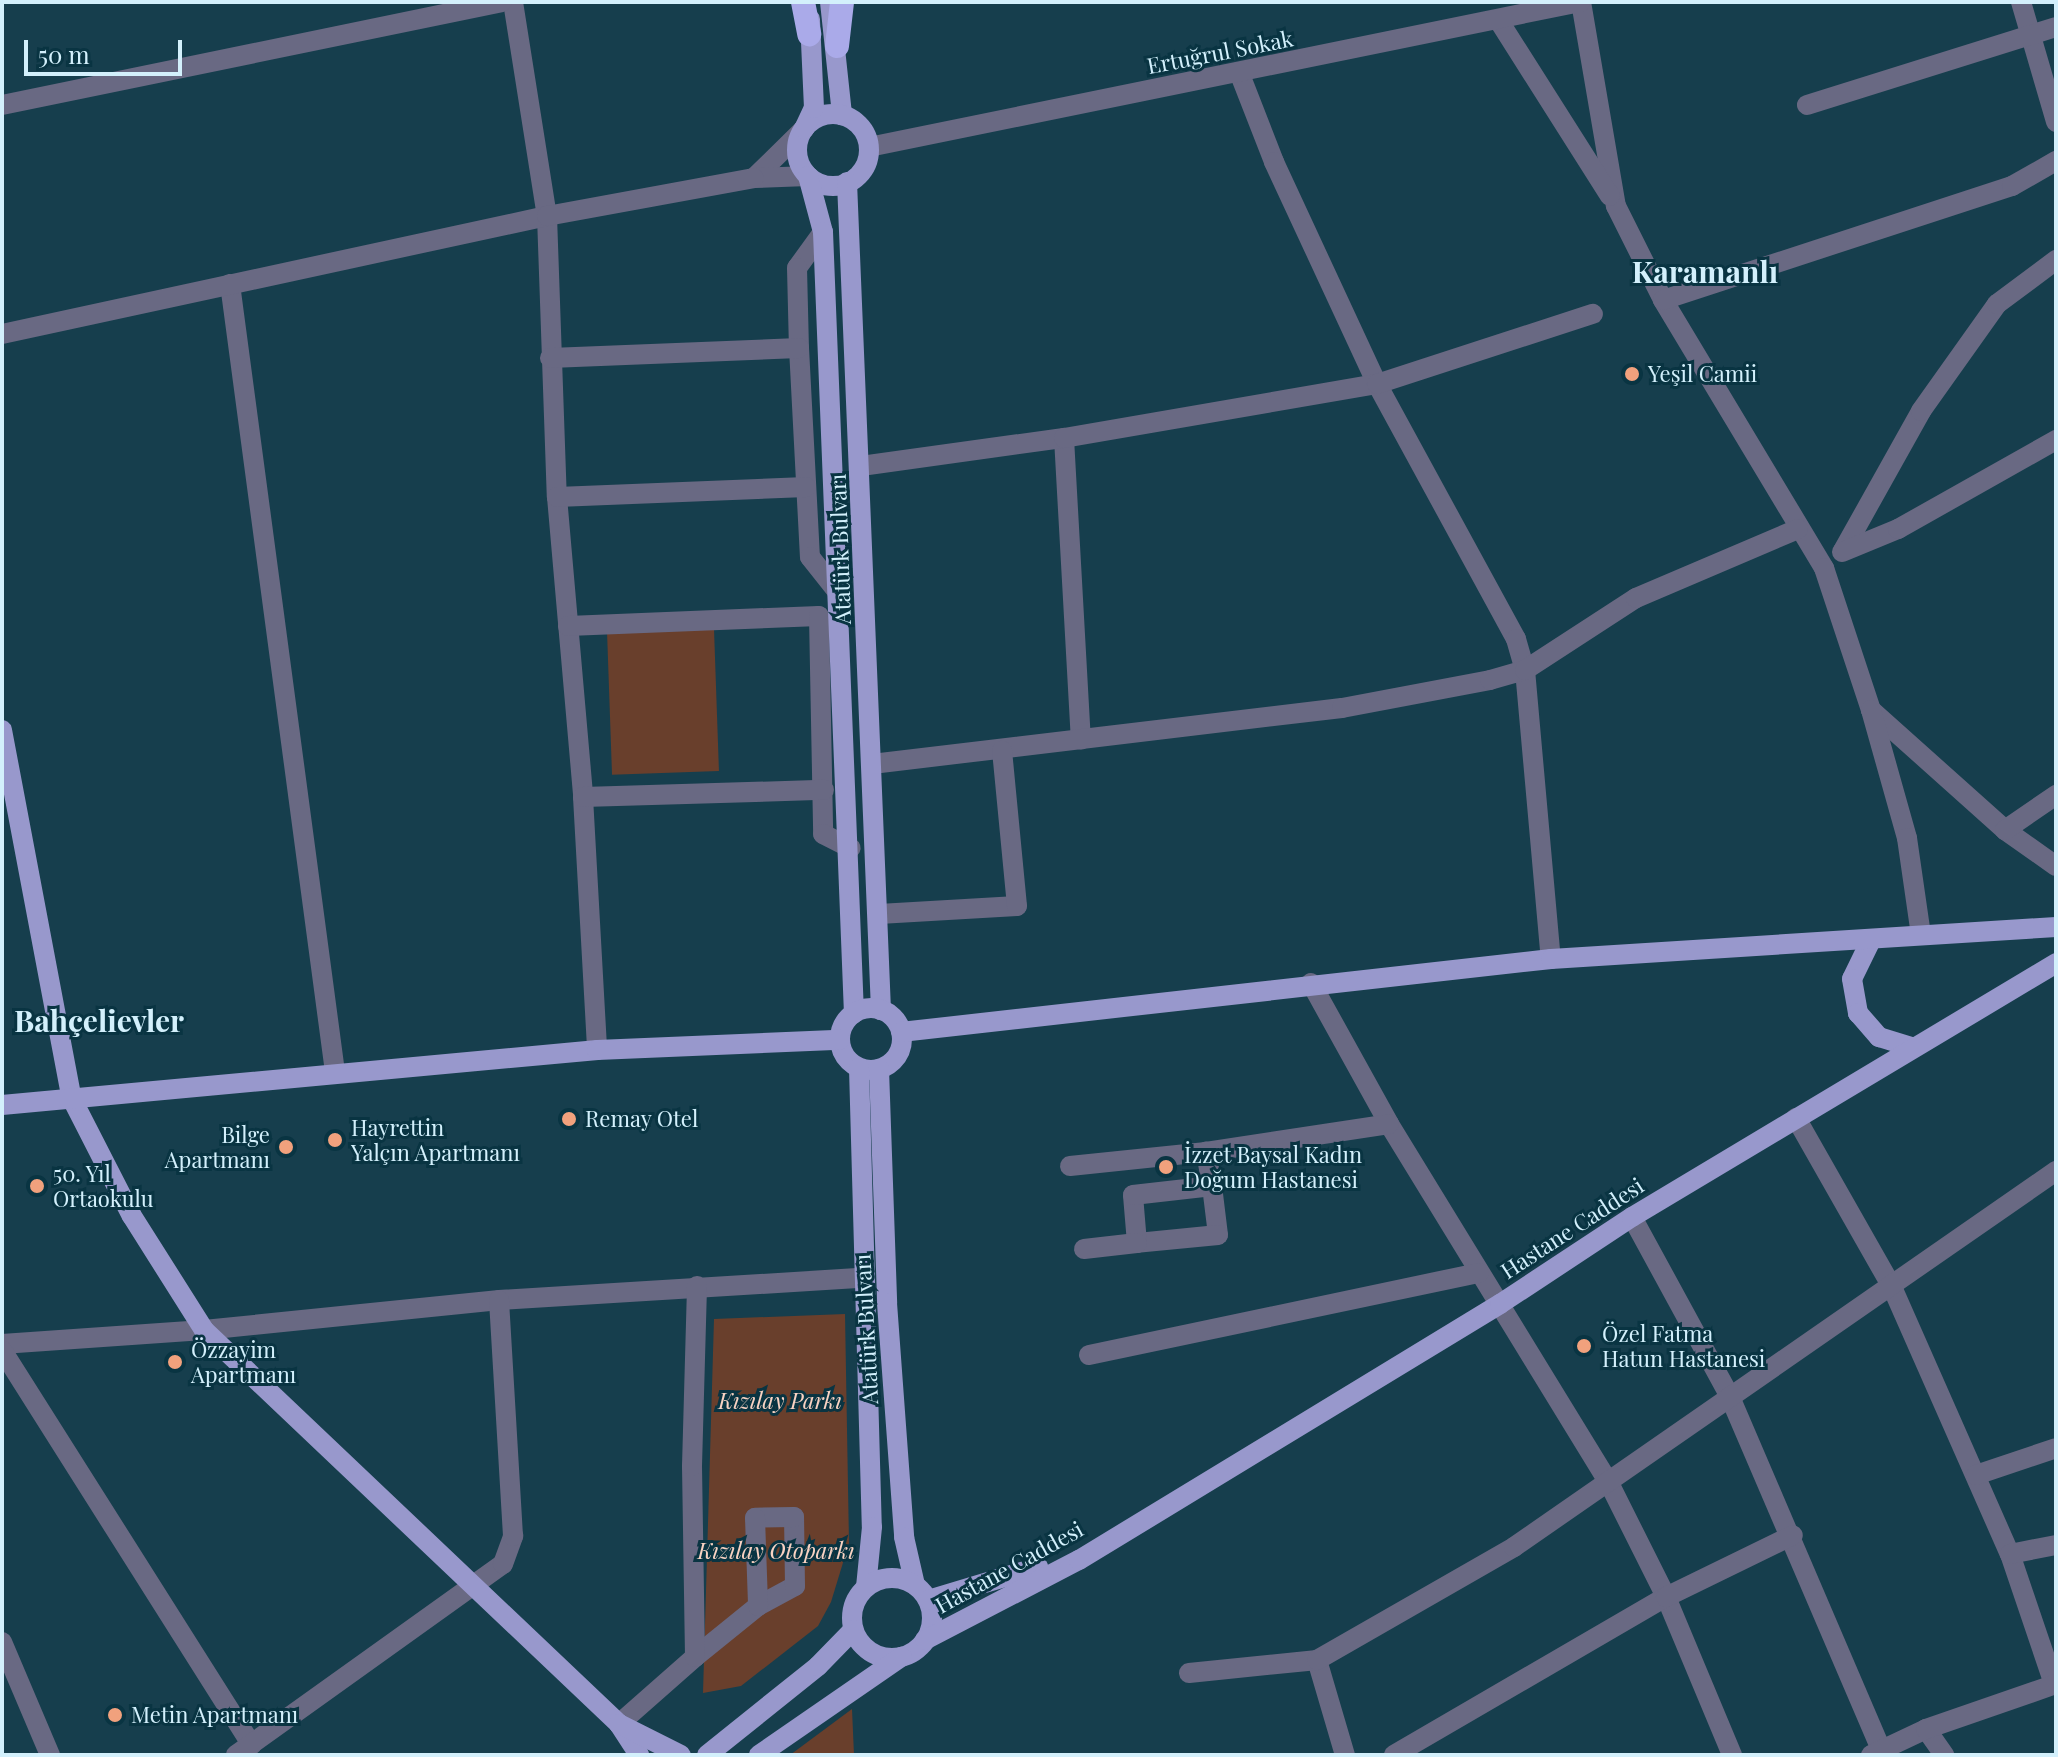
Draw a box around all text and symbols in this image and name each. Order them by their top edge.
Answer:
scale bar [28,24,186,74]
street label: Ertuğrul Sokak [1145,25,1295,79]
text: 50 m [38,38,90,70]
district label: Karamanlı [1632,253,1778,289]
place label: Yeşil Camii [1648,361,1757,387]
marker: Yeşil Camii [1623,365,1641,383]
street label: Atatürk Bulvarı [824,473,856,625]
district label: Bahçelievler [14,1002,184,1038]
place label: Remay Otel [585,1106,699,1132]
marker: Remay Otel [560,1110,578,1128]
place label: Hayrettin Yalçın Apartmanı [351,1114,521,1166]
place label: Bilge Apartmanı [165,1121,270,1172]
marker: Hayrettin Yalçın Apartmanı [326,1131,344,1149]
marker: Bilge Apartmanı [277,1138,295,1156]
place label: İzzet Baysal Kadın Doğum Hastanesi [1184,1141,1363,1192]
marker: İzzet Baysal Kadın Doğum Hastanesi [1155,1156,1177,1178]
place label: 50. Yıl Ortaokulu [53,1160,154,1212]
street label: Hastane Caddesi [1496,1172,1648,1284]
marker: 50. Yıl Ortaokulu [28,1177,46,1195]
street label: Atatürk Bulvarı [849,1253,883,1405]
place label: Özel Fatma Hatun Hastanesi [1602,1320,1765,1372]
marker: Özel Fatma Hatun Hastanesi [1573,1335,1595,1357]
place label: Özzayim Apartmanı [191,1336,296,1388]
marker: Özzayim Apartmanı [166,1353,184,1371]
park label: Kızılay Parkı [718,1388,842,1414]
street label: Hastane Caddesi [930,1515,1088,1619]
park label: Kızılay Otoparkı [697,1538,855,1564]
place label: Metin Apartmanı [131,1702,299,1728]
marker: Metin Apartmanı [106,1706,124,1724]

